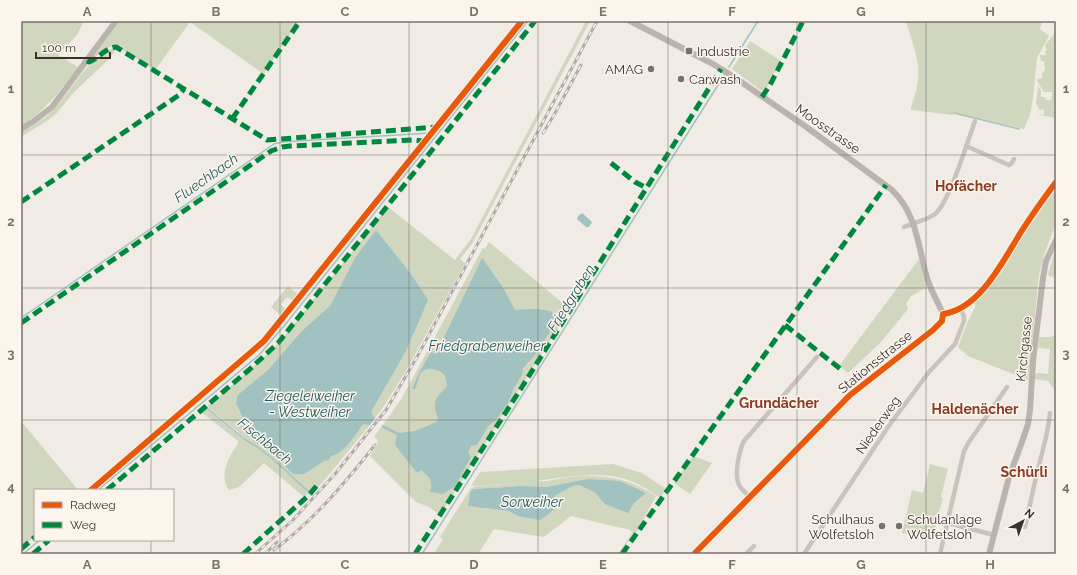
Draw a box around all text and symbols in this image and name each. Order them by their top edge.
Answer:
text: A [83,4,92,19]
text: B [212,4,221,19]
text: C [341,4,350,19]
text: D [469,4,479,19]
text: E [599,4,607,19]
text: F [728,4,736,19]
text: G [856,4,866,19]
text: H [985,4,995,19]
scale bar [36,34,110,60]
text: 100 m [42,41,76,55]
place label: Industrie [697,44,750,59]
marker: Industrie [684,46,694,56]
place label: AMAG [605,62,643,77]
marker: AMAG [646,64,656,74]
place label: Carwash [689,72,741,87]
marker: Carwash [676,74,686,84]
text: 1 [8,81,15,96]
text: 1 [1063,81,1070,96]
street label: Moosstrasse [793,101,864,157]
water label: Fluechbach [171,150,241,206]
district label: Hofächer [935,178,998,194]
text: 2 [7,214,15,229]
text: 2 [1062,214,1070,229]
water label: Friedgraben [544,261,598,334]
street label: Kirchgasse [1013,315,1035,382]
street label: Stationsstrasse [835,327,915,396]
water label: Friedgrabenweiher [429,338,547,354]
text: 3 [7,346,15,361]
text: 3 [1062,346,1070,361]
water label: Ziegeleiweiher - Westweiher [264,388,356,420]
street label: Niederweg [853,393,903,457]
district label: Grundächer [739,395,820,411]
district label: Haldenächer [932,401,1019,417]
water label: Fischbach [235,414,295,468]
district label: Schürli [1000,464,1048,480]
text: 4 [7,479,15,494]
text: 4 [1062,479,1070,494]
legend [34,489,174,541]
water label: Sorweiher [500,494,564,510]
text: Radweg [70,498,116,512]
north arrow [1003,501,1043,541]
text: N [1022,506,1037,521]
place label: Schulhaus Wolfetsloh [809,512,874,542]
place label: Schulanlage Wolfetsloh [907,512,982,542]
text: Weg [70,518,96,532]
marker: Schulhaus Wolfetsloh [877,521,887,531]
marker: Schulanlage Wolfetsloh [894,521,904,531]
text: A [83,557,92,572]
text: B [212,557,221,572]
text: C [341,557,350,572]
text: D [469,557,479,572]
text: E [599,557,607,572]
text: F [728,557,736,572]
text: G [856,557,866,572]
text: H [985,557,995,572]

